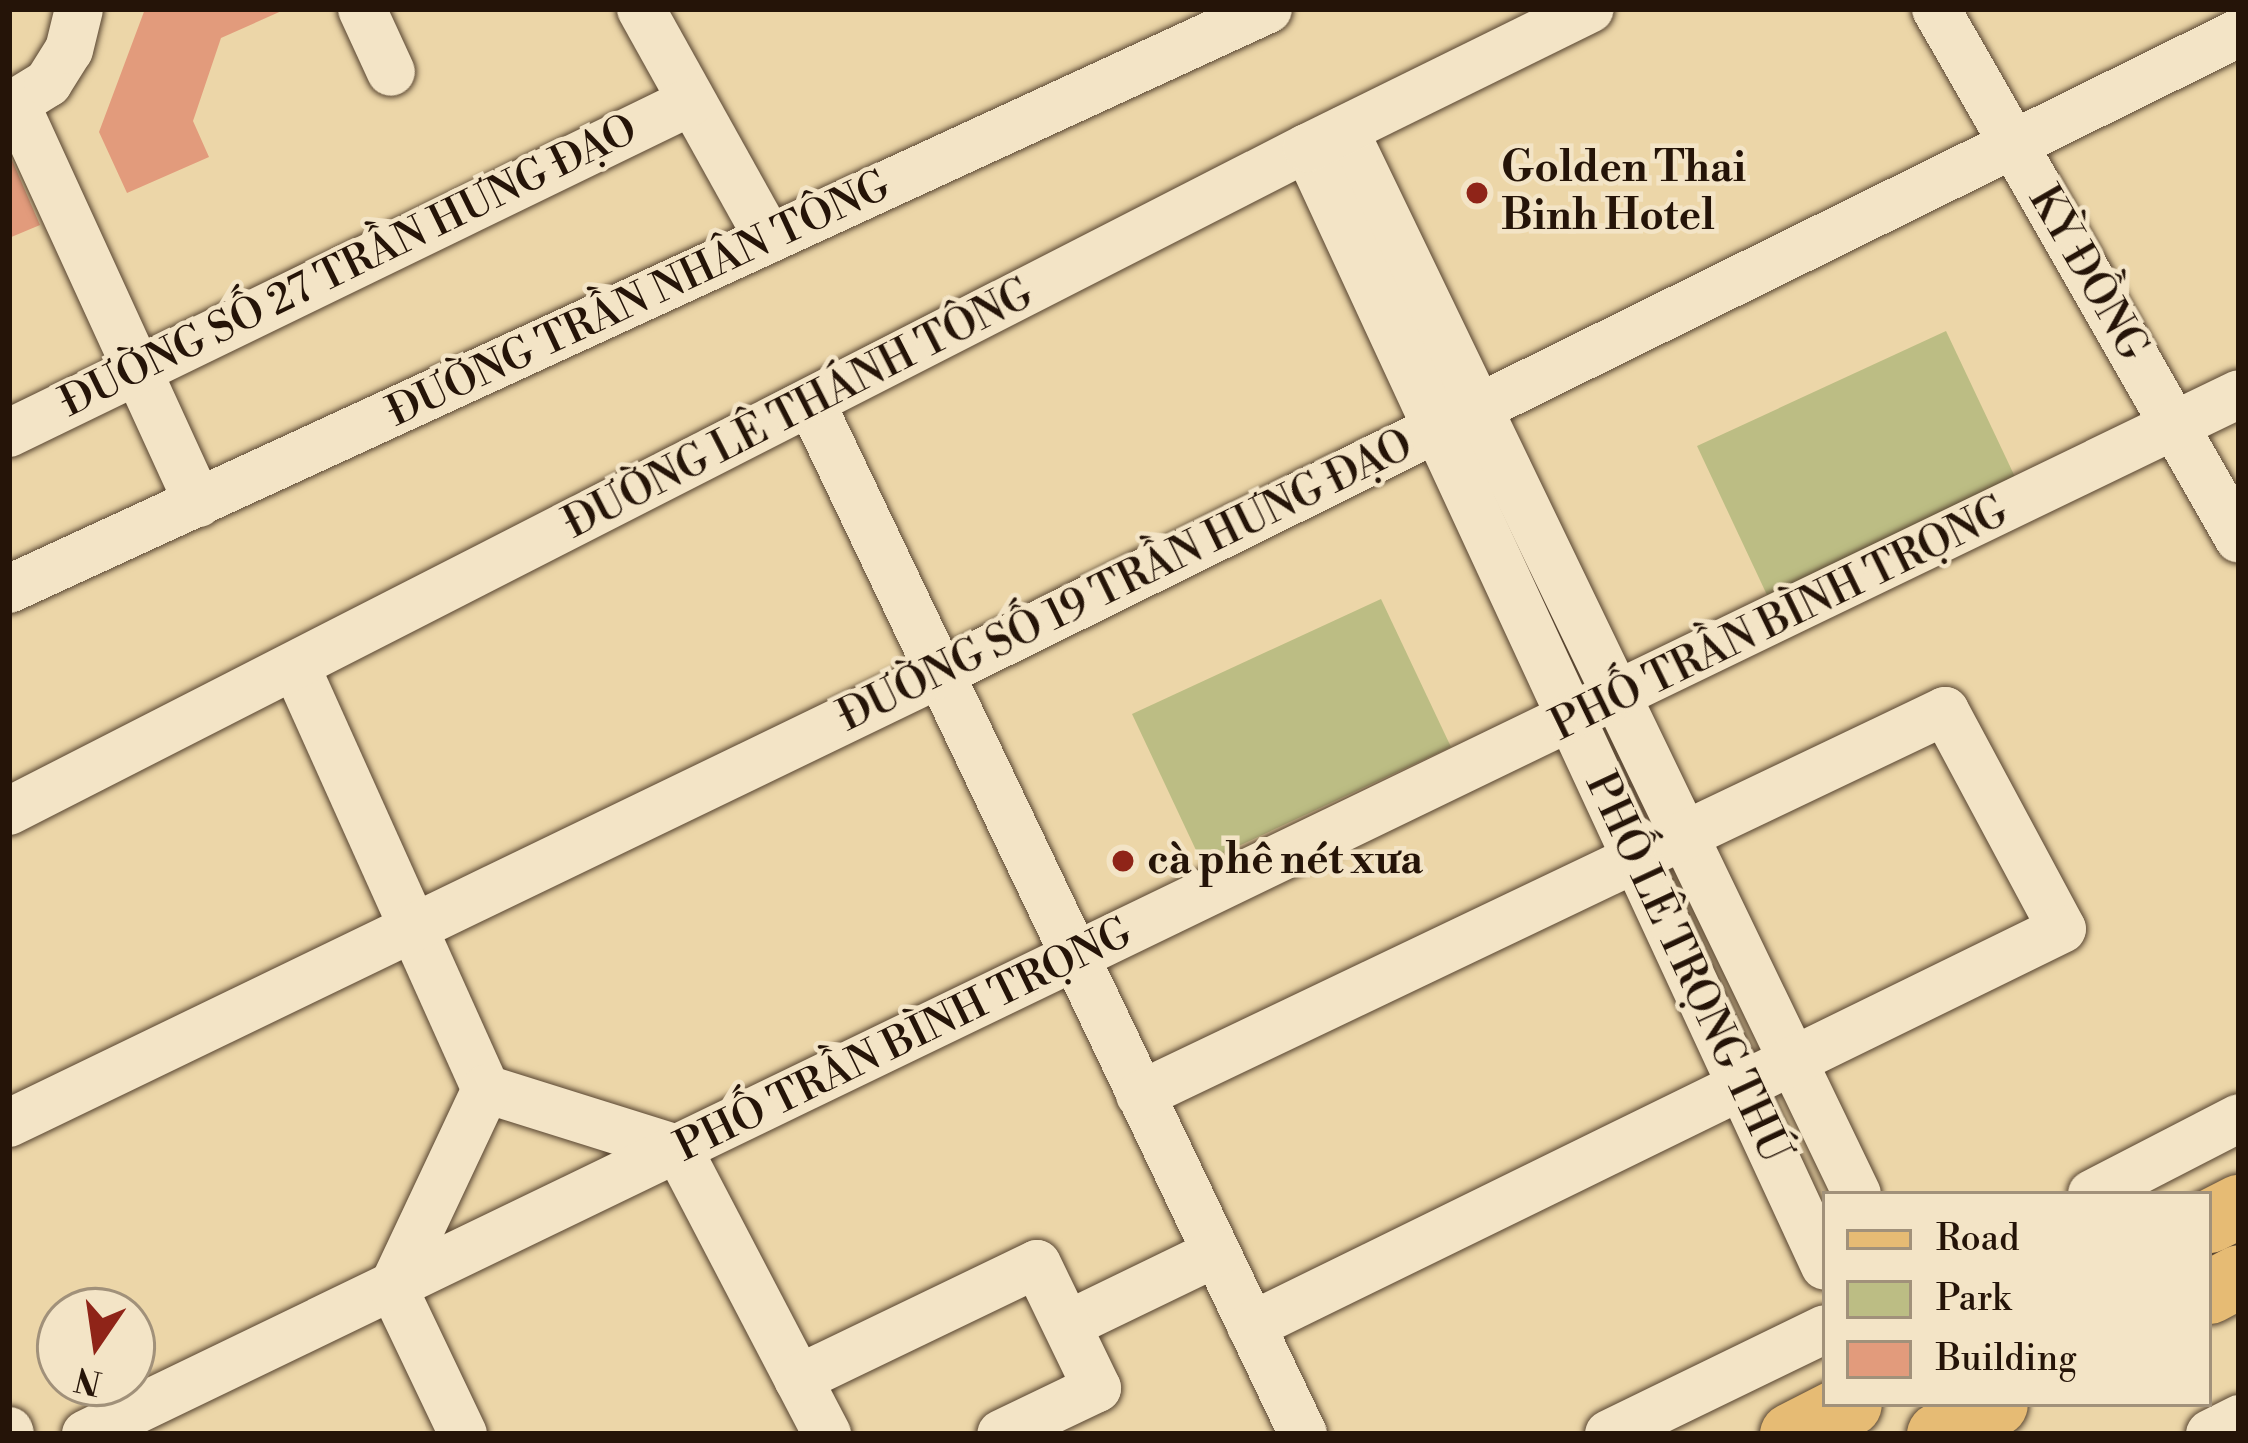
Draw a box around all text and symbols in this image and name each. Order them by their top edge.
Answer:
street label: ĐƯỜNG SỐ 27 TRẦN HƯNG ĐẠO [52,105,646,429]
place label: Golden Thai Binh Hotel [1501,144,1746,243]
street label: ĐƯỜNG TRẦN NHÂN TÔNG [380,161,898,439]
street label: KỲ ĐỒNG [2017,178,2157,370]
marker: Golden Thai Binh Hotel [1464,180,1490,206]
street label: ĐƯỜNG LÊ THÁNH TÔNG [556,270,1042,550]
street label: ĐƯỜNG SỐ 19 TRẦN HƯNG ĐẠO [831,421,1421,743]
street label: PHỐ TRẦN BÌNH TRỌNG [1544,487,2016,753]
street label: PHỐ LÊ TRỌNG THỨ [1574,765,1798,1171]
place label: cà phê nét xưa [1147,836,1423,886]
marker: cà phê nét xưa [1110,848,1136,874]
street label: PHỐ TRẦN BÌNH TRỌNG [668,908,1140,1174]
legend [1822,1191,2212,1407]
text: Road [1936,1217,2019,1262]
text: Park [1936,1277,2011,1322]
north arrow [36,1287,156,1407]
text: Building [1936,1337,2077,1382]
text: N [71,1357,106,1403]

